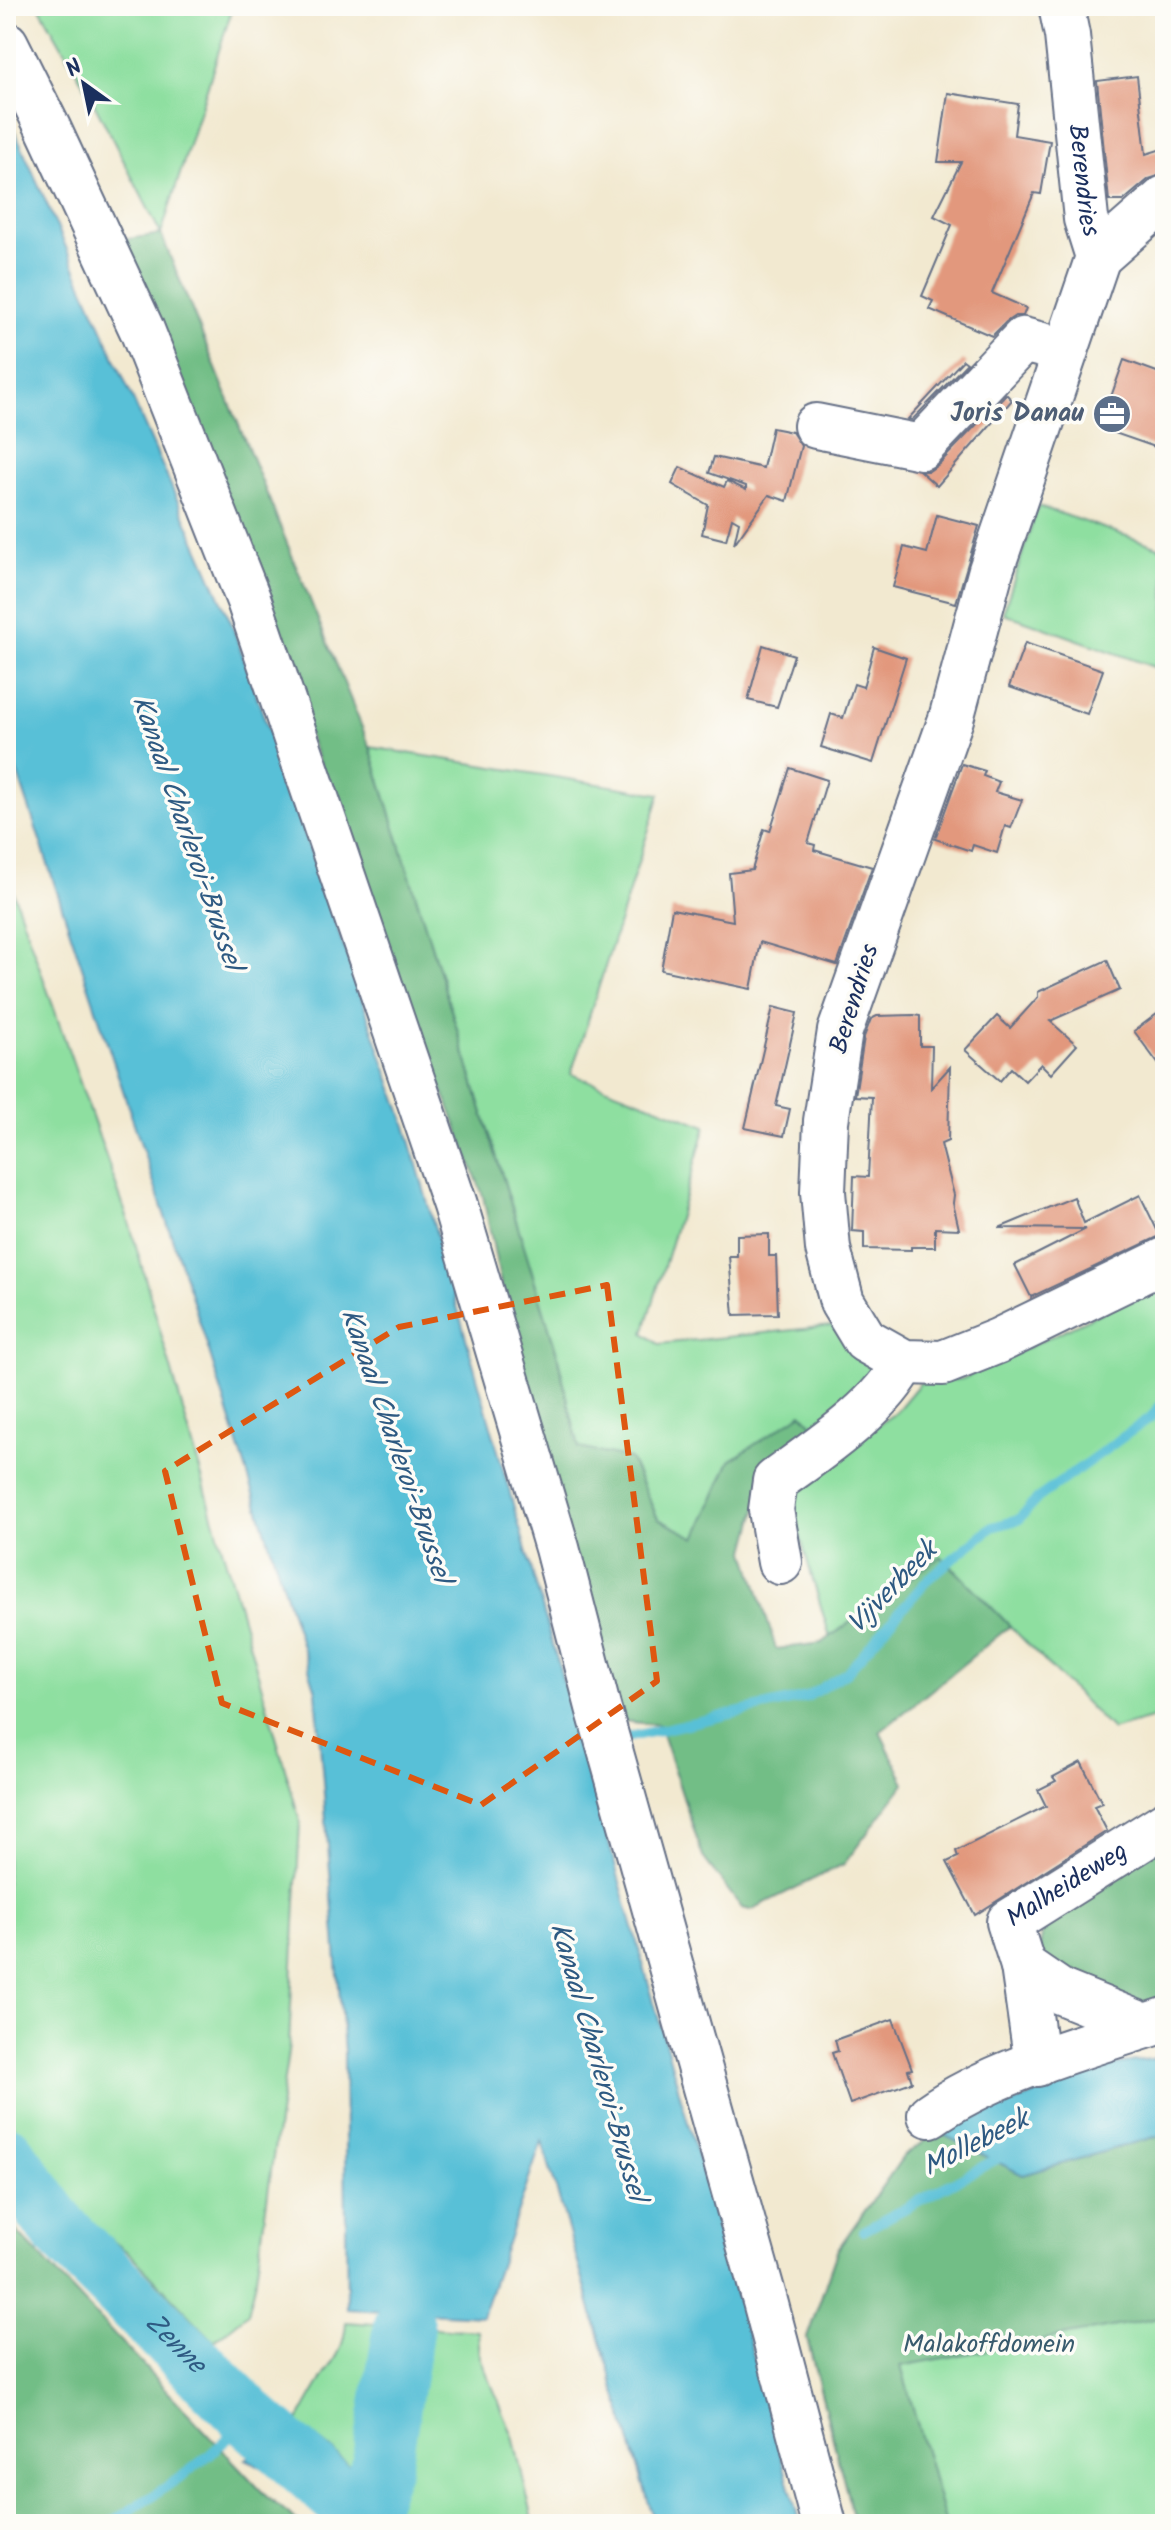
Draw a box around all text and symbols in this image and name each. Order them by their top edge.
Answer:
north arrow [44,44,124,124]
text: N [59,51,90,88]
street label: Berendries [1055,122,1111,242]
place label: Joris Danau [950,393,1084,435]
office icon: Joris Danau [1091,393,1133,435]
water label: Kanaal Charleroi-Brussel [118,690,256,981]
street label: Berendries [818,939,892,1059]
water label: Kanaal Charleroi-Brussel [327,1303,465,1594]
water label: Vijverbeek [837,1528,952,1645]
street label: Malheideweg [998,1831,1137,1940]
water label: Kanaal Charleroi-Brussel [536,1917,660,2212]
water label: Mollebeek [915,2096,1041,2190]
water label: Zenne [133,2302,218,2387]
park label: Malakoffdomein [903,2324,1075,2366]

